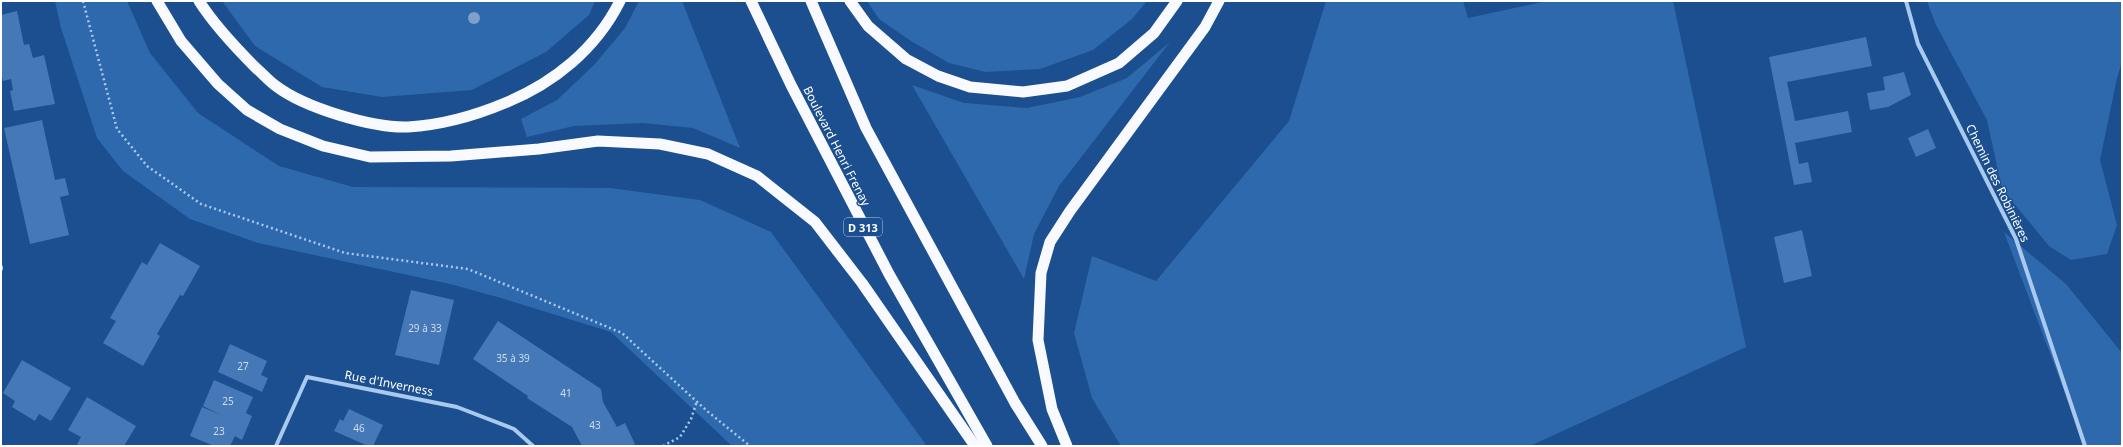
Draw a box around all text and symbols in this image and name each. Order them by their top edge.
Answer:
street label: Boulevard Henri Frenay [799,83,875,210]
street label: Chemin des Robinières [1962,121,2034,245]
road number: D 313 [844,218,882,236]
house number: 29 à 33 [408,321,442,335]
house number: 35 à 39 [496,351,530,365]
house number: 27 [237,359,249,373]
street label: Rue d'Inverness [343,366,435,400]
house number: 41 [560,386,572,400]
house number: 25 [222,394,234,408]
house number: 43 [589,418,601,432]
house number: 46 [353,421,365,435]
house number: 23 [213,424,225,438]

